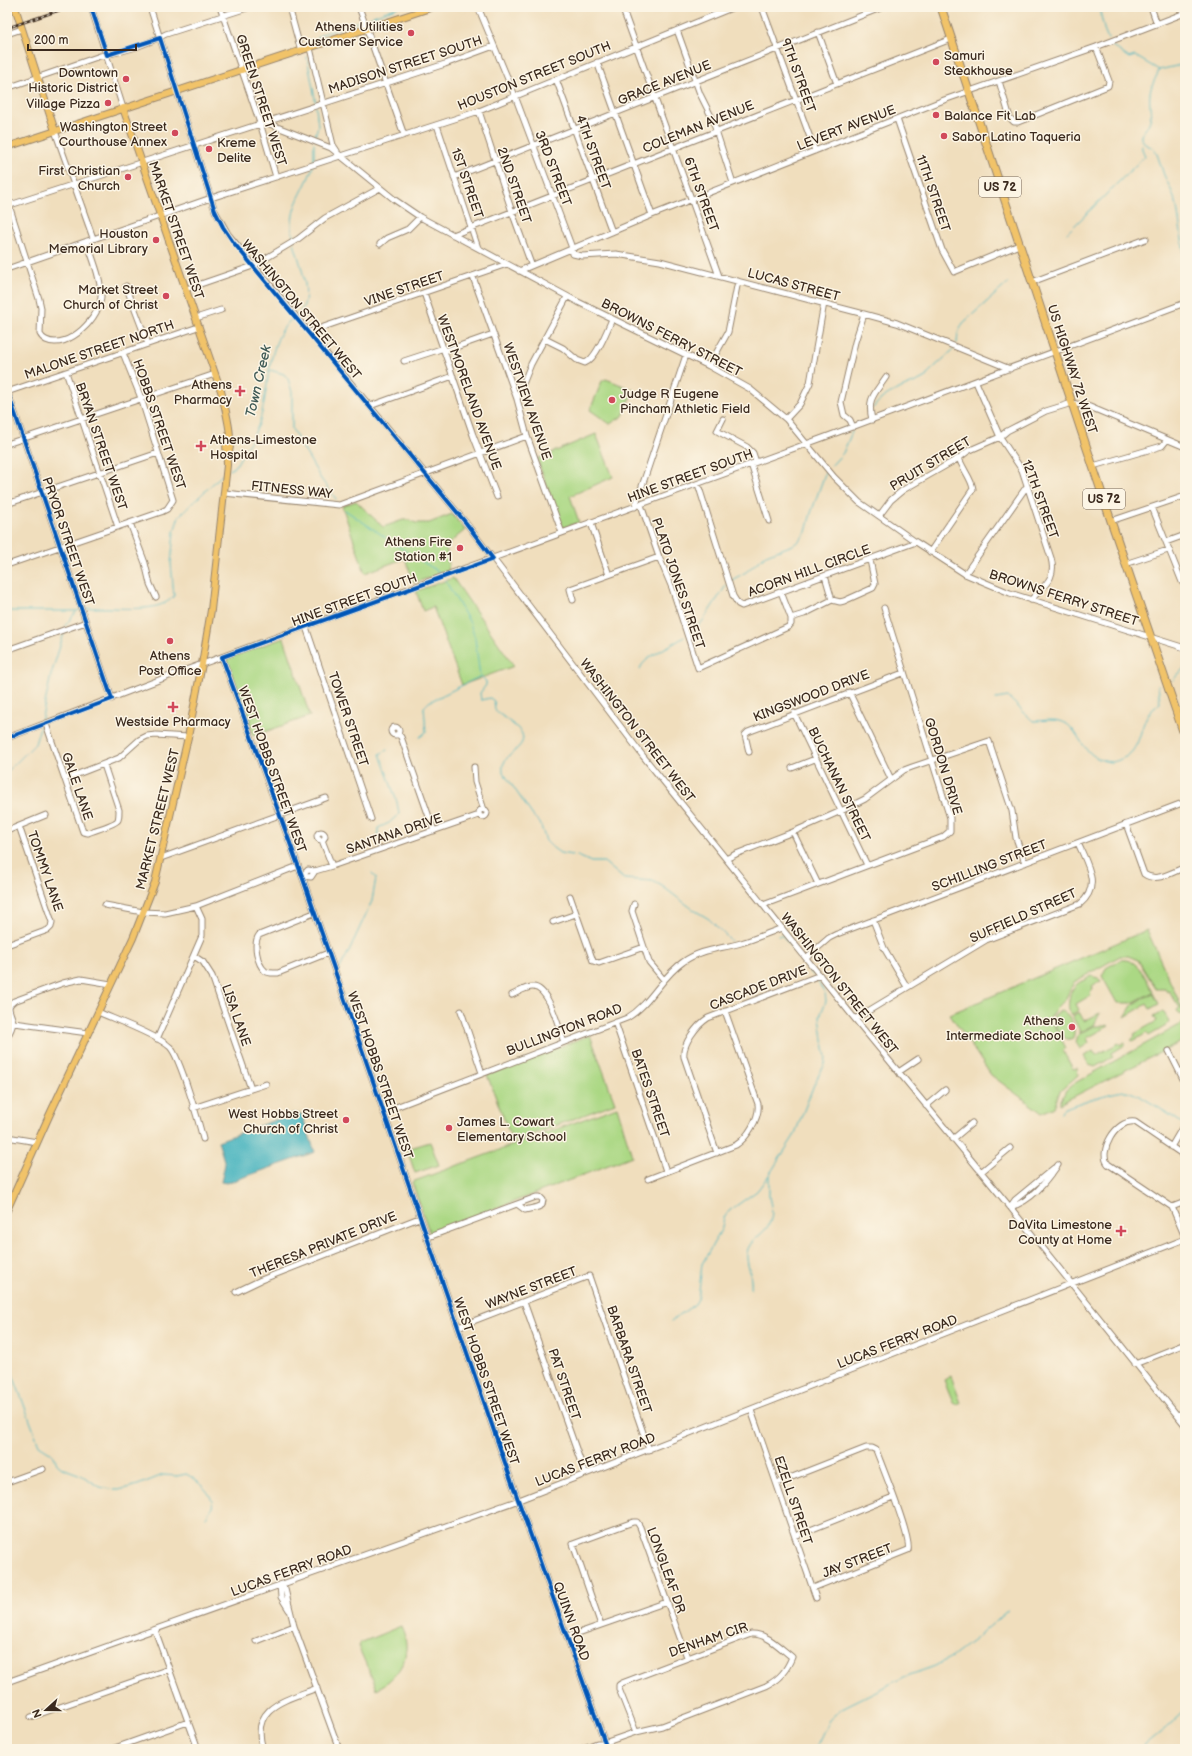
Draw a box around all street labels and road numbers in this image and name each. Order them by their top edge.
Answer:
street label: GREEN STREET WEST [232,32,290,168]
street label: MADISON STREET SOUTH [326,32,484,97]
street label: 9TH STREET [777,36,819,115]
street label: HOUSTON STREET SOUTH [455,38,613,114]
street label: GRACE AVENUE [615,57,714,109]
street label: COLEMAN AVENUE [640,97,757,157]
street label: LEVERT AVENUE [795,102,898,154]
street label: 4TH STREET [572,113,614,192]
street label: 3RD STREET [531,128,575,209]
street label: 2ND STREET [493,145,535,226]
street label: 1ST STREET [448,146,487,221]
street label: 11TH STREET [912,153,954,234]
street label: 6TH STREET [680,155,722,234]
street label: MARKET STREET WEST [145,159,207,302]
road number: US 72 [979,177,1021,197]
street label: WASHINGTON STREET WEST [238,236,365,383]
street label: LUCAS STREET [746,265,842,305]
street label: VINE STREET [362,268,446,310]
street label: BROWNS FERRY STREET [598,295,745,381]
street label: US HIGHWAY 72 WEST [1044,303,1101,436]
street label: WESTMORELAND AVENUE [433,312,505,473]
street label: MALONE STREET NORTH [22,317,176,383]
street label: WESTVIEW AVENUE [499,341,555,463]
street label: HOBBS STREET WEST [129,357,189,492]
street label: BRYAN STREET WEST [72,380,131,512]
street label: PRUIT STREET [887,433,974,494]
street label: HINE STREET SOUTH [625,446,755,506]
street label: 12TH STREET [1018,458,1062,541]
street label: PRYOR STREET WEST [38,475,98,608]
street label: FITNESS WAY [250,478,334,502]
road number: US 72 [1083,489,1125,509]
street label: PLATO JONES STREET [648,516,708,651]
street label: ACORN HILL CIRCLE [746,541,873,601]
street label: BROWNS FERRY STREET [987,566,1141,630]
street label: HINE STREET SOUTH [289,570,419,630]
street label: WASHINGTON STREET WEST [576,656,698,806]
street label: KINGSWOOD DRIVE [751,666,872,725]
street label: TOWER STREET [324,670,372,769]
street label: WEST HOBBS STREET WEST [234,684,310,855]
street label: GORDON DRIVE [921,716,966,817]
street label: BUCHANAN STREET [804,725,874,845]
street label: MARKET STREET WEST [133,747,183,891]
street label: GALE LANE [58,750,96,823]
street label: SANTANA DRIVE [344,810,445,858]
street label: TOMMY LANE [24,829,66,914]
street label: SCHILLING STREET [930,837,1049,895]
street label: SUFFIELD STREET [967,885,1080,947]
street label: WASHINGTON STREET WEST [777,910,901,1058]
street label: CASCADE DRIVE [707,962,810,1014]
street label: LISA LANE [218,982,254,1049]
street label: WEST HOBBS STREET WEST [344,989,416,1161]
street label: BULLINGTON ROAD [504,1000,625,1059]
street label: BATES STREET [627,1047,673,1140]
street label: THERESA PRIVATE DRIVE [247,1208,400,1282]
street label: WAYNE STREET [484,1263,579,1313]
street label: WEST HOBBS STREET WEST [450,1295,522,1467]
street label: BARBARA STREET [603,1303,655,1416]
street label: LUCAS FERRY ROAD [835,1312,960,1372]
street label: PAT STREET [544,1346,584,1422]
street label: LUCAS FERRY ROAD [533,1430,658,1490]
street label: EZELL STREET [770,1454,816,1547]
street label: LONGLEAF DR [643,1525,689,1616]
street label: JAY STREET [820,1540,895,1582]
street label: LUCAS FERRY ROAD [229,1542,354,1600]
street label: QUINN ROAD [549,1580,593,1663]
street label: DENHAM CIR [667,1619,750,1661]

